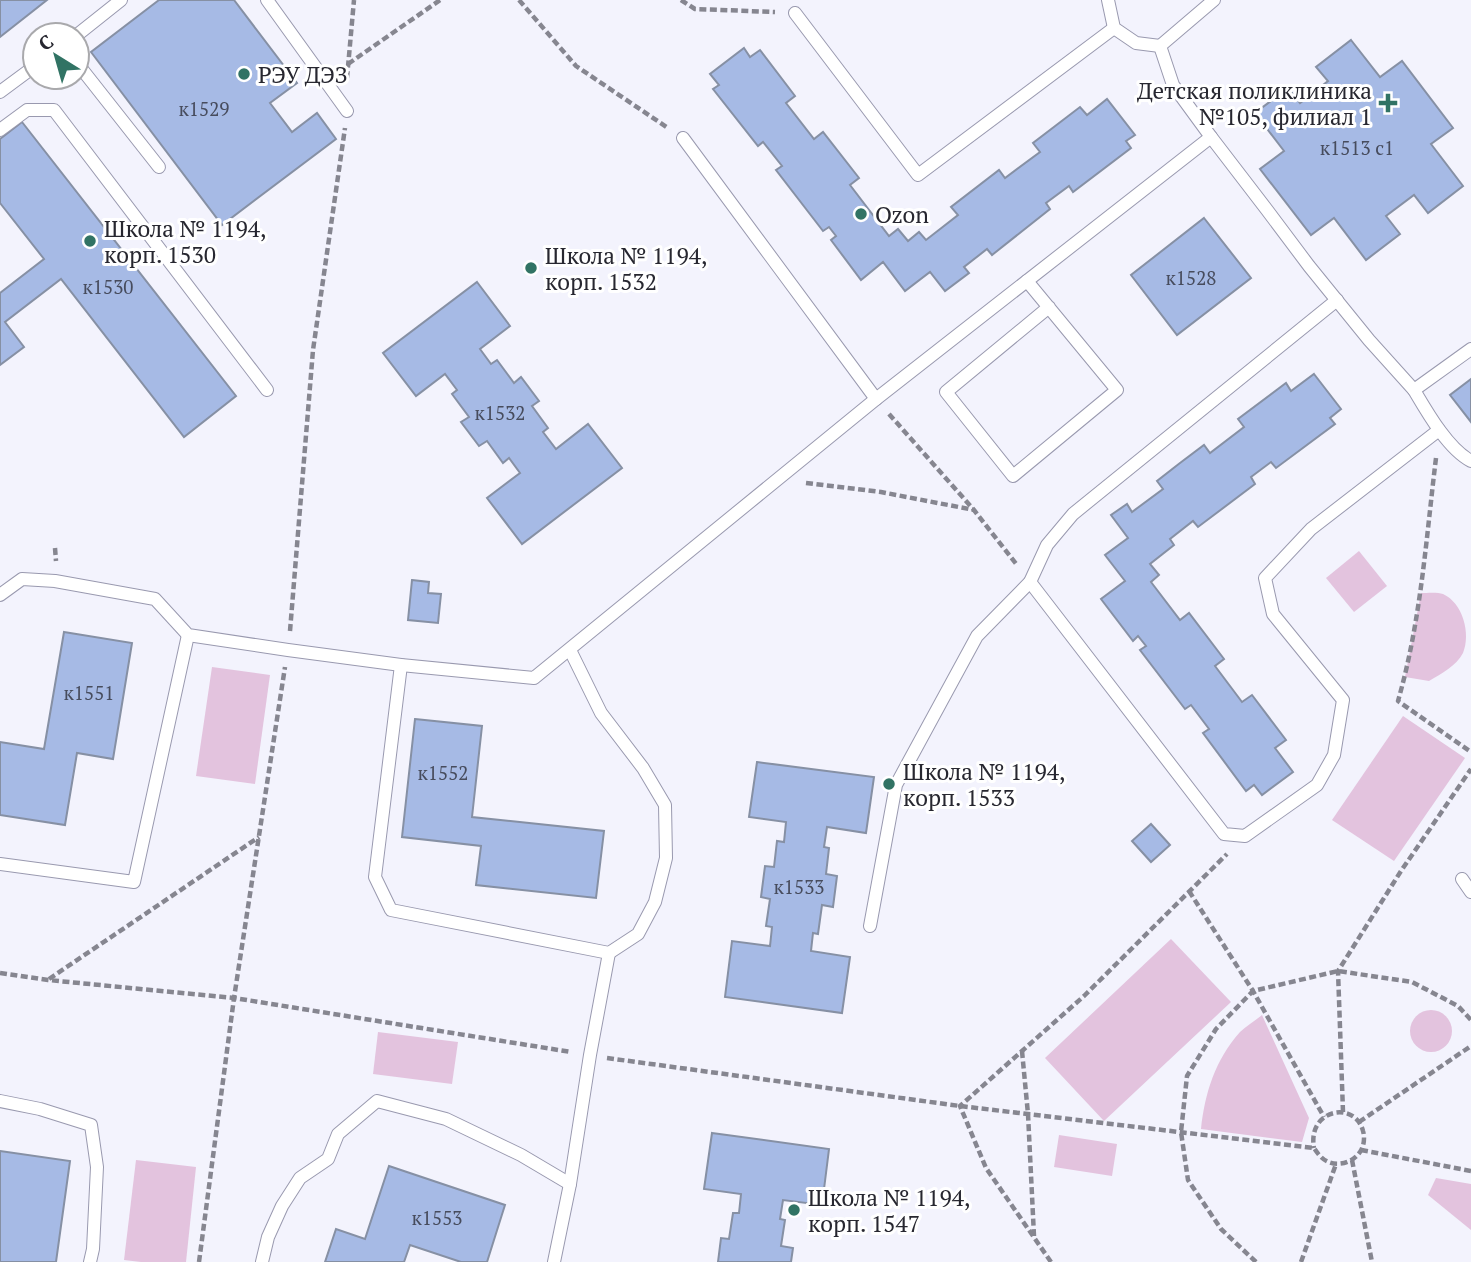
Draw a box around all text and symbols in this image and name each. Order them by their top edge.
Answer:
north arrow [21,21,91,91]
text: С [33,28,58,56]
place label: РЭУ ДЭЗ [258,59,348,90]
marker: РЭУ ДЭЗ [236,66,252,82]
place label: Детская поликлиника №105, филиал 1 [1137,75,1372,132]
marker: Детская поликлиника №105, филиал 1 [1378,93,1398,113]
house number: к1529 [179,96,229,121]
house number: к1513 с1 [1320,135,1394,160]
place label: Ozon [875,199,929,230]
marker: Ozon [853,206,869,222]
place label: Школа № 1194, корп. 1530 [104,213,266,270]
marker: Школа № 1194, корп. 1530 [82,233,98,249]
place label: Школа № 1194, корп. 1532 [545,240,707,297]
marker: Школа № 1194, корп. 1532 [523,260,539,276]
house number: к1528 [1166,265,1216,290]
house number: к1530 [83,274,133,299]
house number: к1532 [475,400,525,425]
house number: к1551 [64,680,114,705]
place label: Школа № 1194, корп. 1533 [903,756,1065,813]
house number: к1552 [418,760,468,785]
marker: Школа № 1194, корп. 1533 [881,776,897,792]
house number: к1533 [774,874,824,899]
place label: Школа № 1194, корп. 1547 [808,1182,970,1239]
marker: Школа № 1194, корп. 1547 [786,1202,802,1218]
house number: к1553 [412,1205,462,1230]

